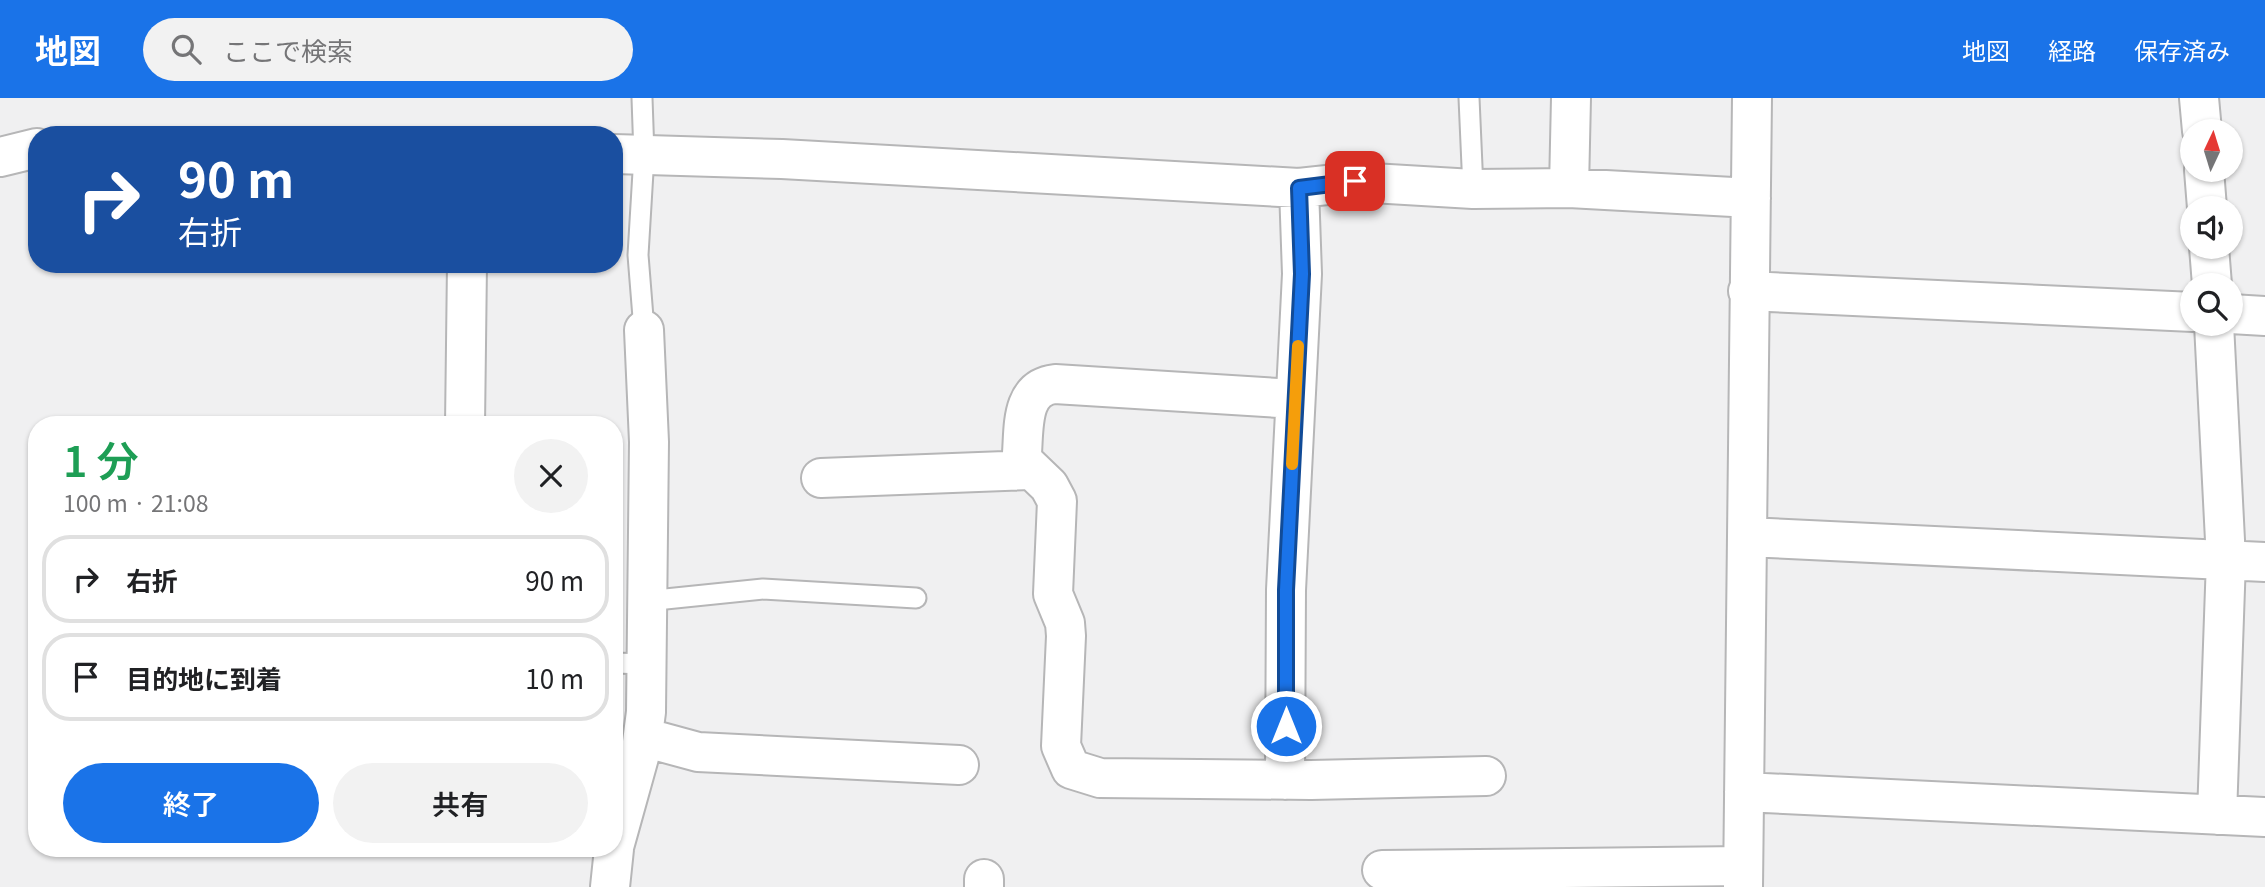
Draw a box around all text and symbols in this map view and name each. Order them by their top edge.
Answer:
search box [143,18,633,81]
text: 地図 [35,25,101,73]
icon: search [167,30,205,68]
text: ここで検索 [223,31,353,68]
text: 地図 [1962,32,2010,67]
text: 経路 [2048,32,2096,67]
text: 保存済み [2134,32,2230,67]
north arrow [2180,119,2244,182]
map controls [2180,119,2243,336]
text: 90 m [178,141,294,212]
pin [1325,151,1385,211]
icon: right [63,154,154,245]
icon: arrive [1336,162,1374,200]
button: sound [2180,196,2243,259]
text: 右折 [178,207,242,253]
button: search [2180,273,2243,336]
text: 1 分 [63,428,139,489]
button: close [514,439,588,513]
text: 100 m · 21:08 [63,485,208,519]
icon: right [67,560,105,598]
text: 右折 [126,561,178,598]
text: 90 m [525,561,584,598]
icon: arrive [67,658,105,696]
text: 目的地に到着 [126,659,282,696]
text: 10 m [525,659,584,696]
position arrow [1249,689,1323,763]
button: 終了 [63,763,319,843]
button: 共有 [333,763,588,843]

